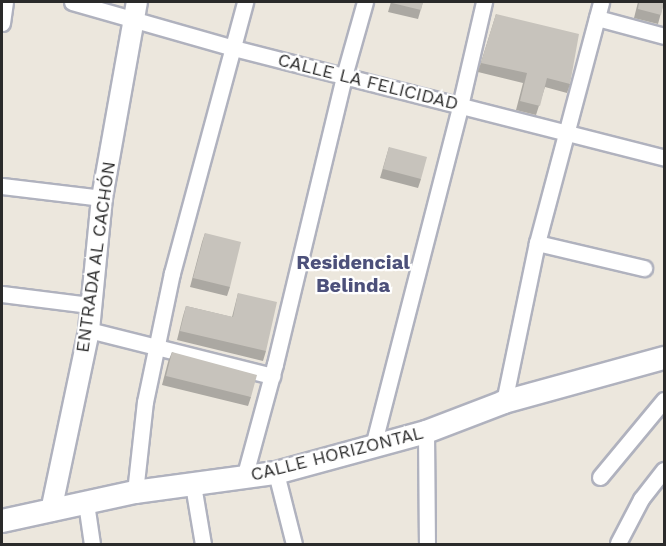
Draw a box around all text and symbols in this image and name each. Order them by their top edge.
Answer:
street label: CALLE LA FELICIDAD [275,49,461,115]
street label: ENTRADA AL CACHÓN [72,159,120,355]
district label: Residencial Belinda [296,251,410,298]
street label: CALLE HORIZONTAL [249,422,425,486]

